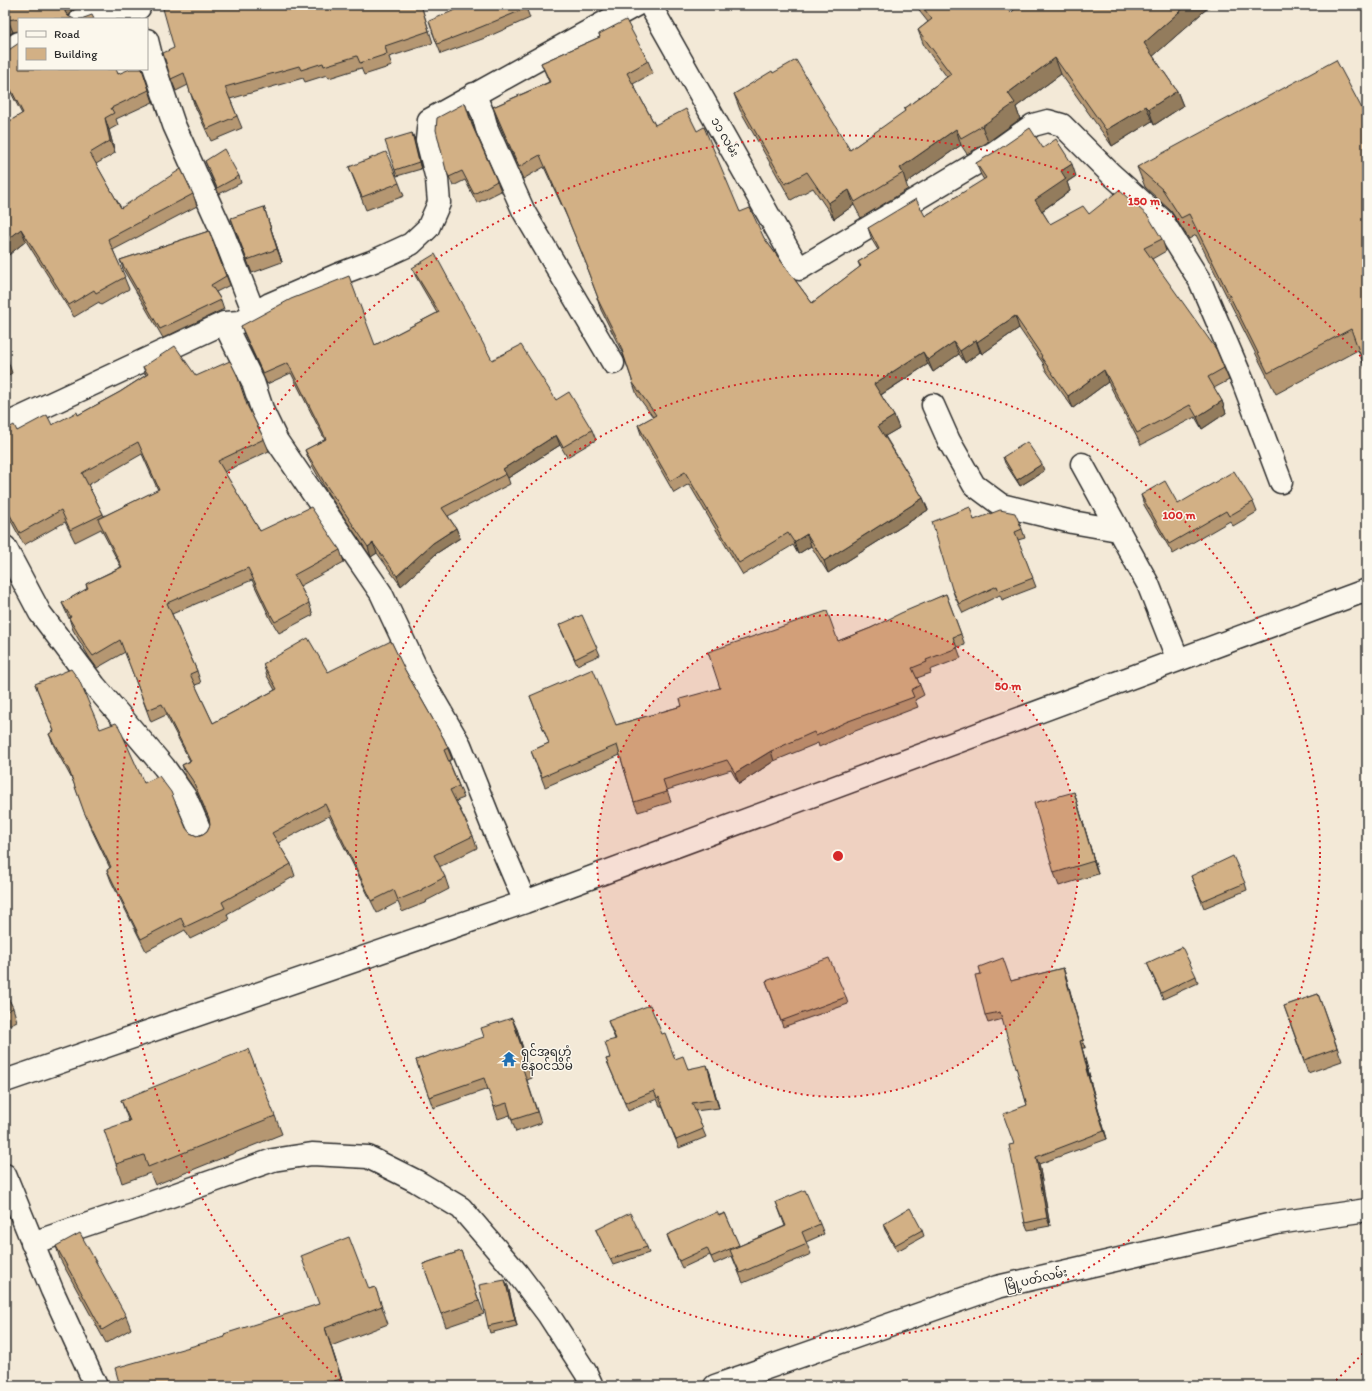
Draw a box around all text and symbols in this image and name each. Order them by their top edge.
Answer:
legend [18,18,148,70]
text: Road [54,27,80,41]
text: Building [54,47,98,61]
street label: ၁၁ လမ်း [708,114,744,159]
text: 150 m [1128,194,1161,208]
text: 100 m [1162,508,1196,522]
text: 50 m [995,679,1022,693]
centre of rings [831,849,845,863]
place label: ရှင်အရဟံ နေဝင်သိမ် [521,1043,573,1076]
temple icon: ရှင်အရဟံ နေဝင်သိမ် [500,1050,518,1068]
street label: မြို့ပတ်လမ်း [1003,1263,1069,1296]

